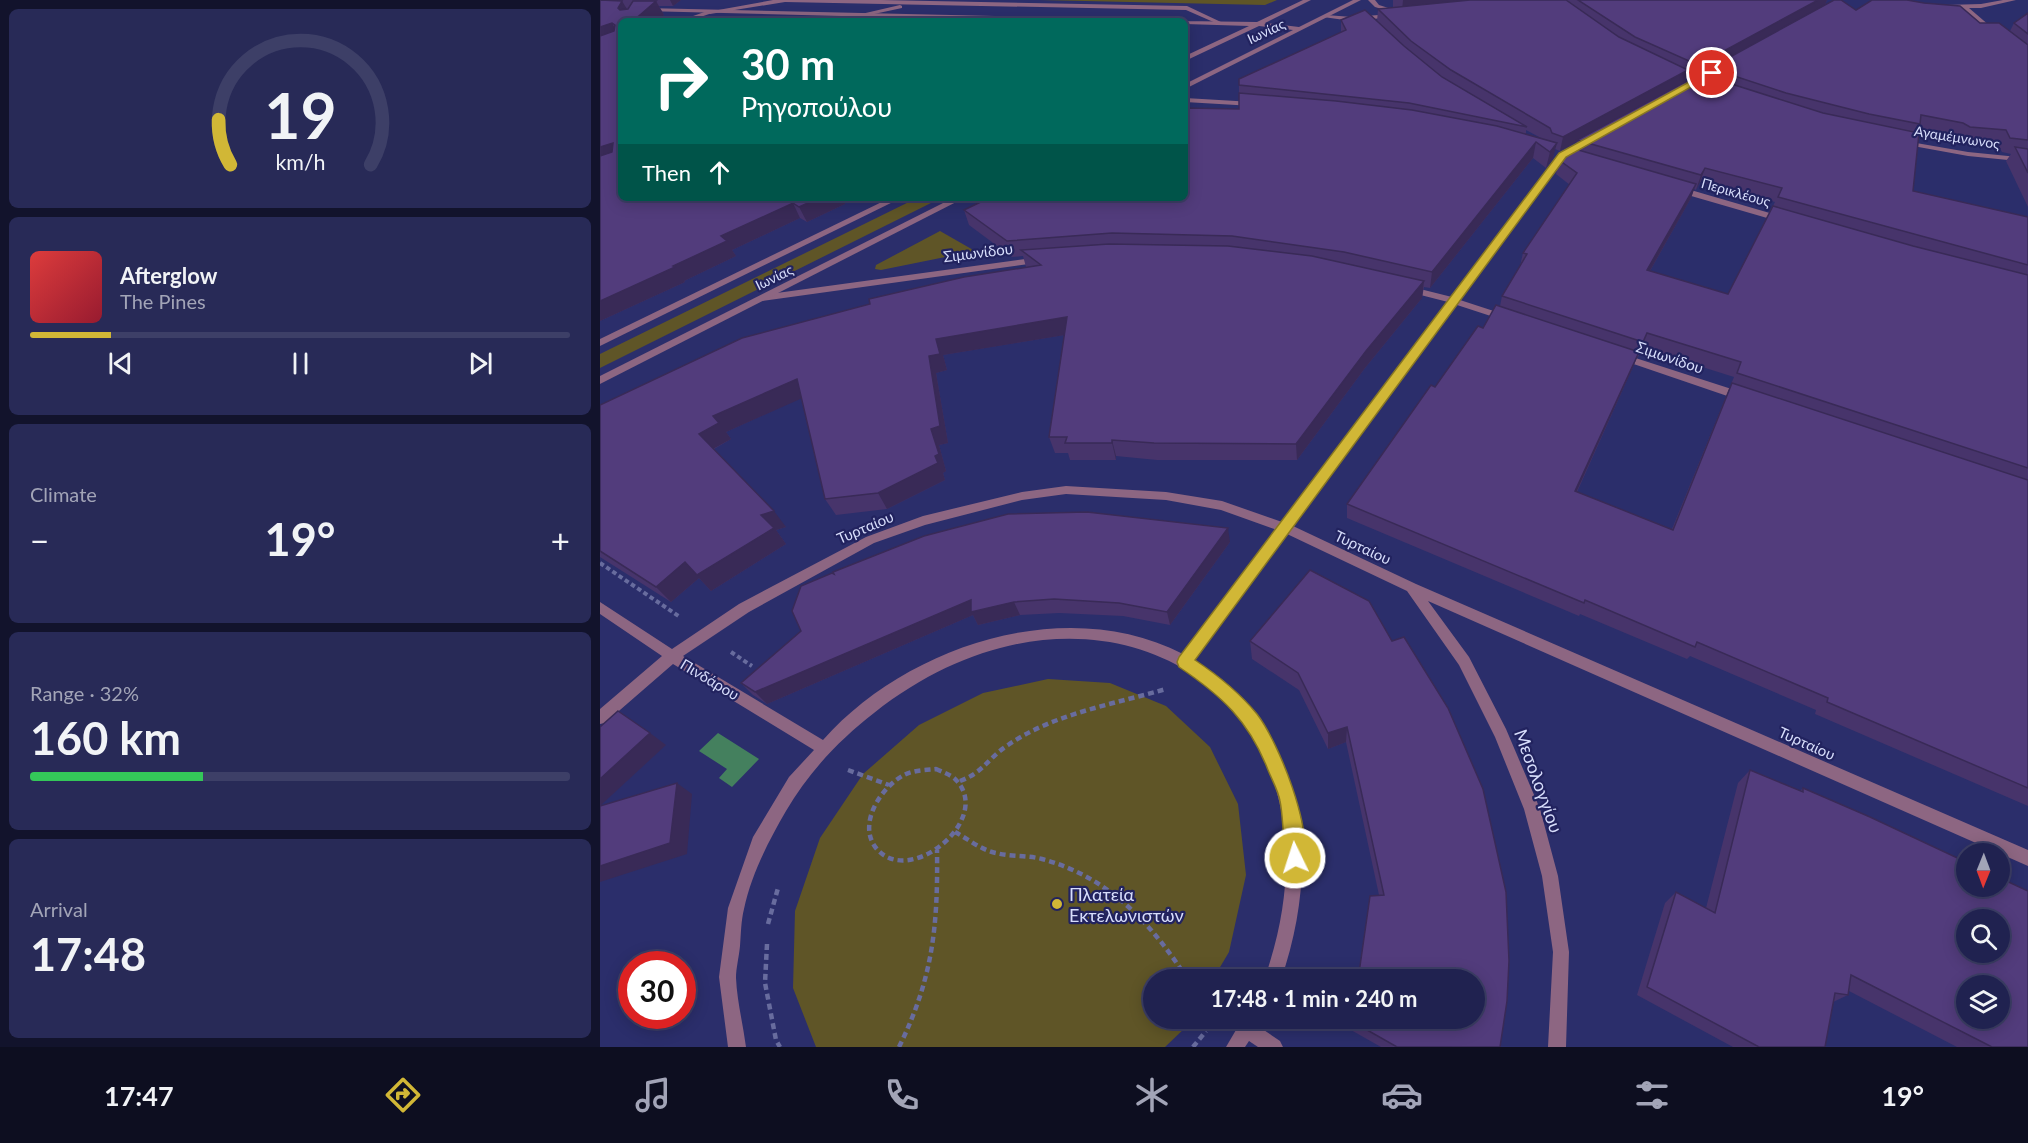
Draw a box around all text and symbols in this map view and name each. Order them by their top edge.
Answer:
street label: Ιωνίας [1244,15,1288,47]
text: 30 m [741,39,835,89]
icon: right [642,42,720,120]
pin [1686,47,1737,98]
icon: arrive [1695,56,1728,89]
text: 19 [264,77,336,152]
text: Ρηγοπούλου [741,90,892,123]
street label: Αγαμέμνωνος [1913,122,2002,152]
text: km/h [275,150,325,176]
icon: ahead [703,156,736,189]
text: Then [642,159,691,186]
street label: Περικλέους [1699,174,1773,210]
street label: Σιμωνίδου [942,239,1014,265]
street label: Ιωνίας [752,260,796,293]
text: Afterglow [120,262,217,289]
text: The Pines [120,289,206,313]
street label: Σιμωνίδου [1634,337,1706,377]
icon: previous [104,347,137,380]
icon: pause [284,347,317,380]
icon: next [464,347,497,380]
text: Climate [30,482,97,506]
street label: Τυρταίου [834,507,896,547]
text: 19° [265,512,335,566]
text: − [30,520,49,560]
text: + [551,520,570,560]
street label: Τυρταίου [1332,526,1394,568]
street label: Πινδάρου [678,655,742,703]
text: Range · 32% [30,681,139,705]
text: 160 km [30,711,181,765]
street label: Τυρταίου [1776,723,1838,763]
street label: Μεσολογγίου [1510,726,1568,836]
position arrow [1263,826,1327,890]
north arrow [1956,843,2010,897]
map controls [1956,843,2010,1029]
place label: Πλατεία Εκτελωνιστών [1069,883,1184,926]
text: Arrival [30,897,88,921]
marker: Πλατεία Εκτελωνιστών [1050,897,1064,911]
button: search [1956,909,2010,963]
text: 17:48 [30,927,146,981]
speed limit sign: 30 [618,951,696,1029]
button: layers [1956,975,2010,1029]
text: 17:48 · 1 min · 240 m [1211,985,1417,1012]
icon: directions [382,1074,424,1116]
icon: music [632,1074,674,1116]
icon: phone [881,1074,923,1116]
icon: climate [1131,1074,1173,1116]
icon: car [1381,1074,1423,1116]
icon: filters [1631,1074,1673,1116]
text: 17:47 [104,1079,174,1112]
text: 19° [1881,1079,1924,1112]

